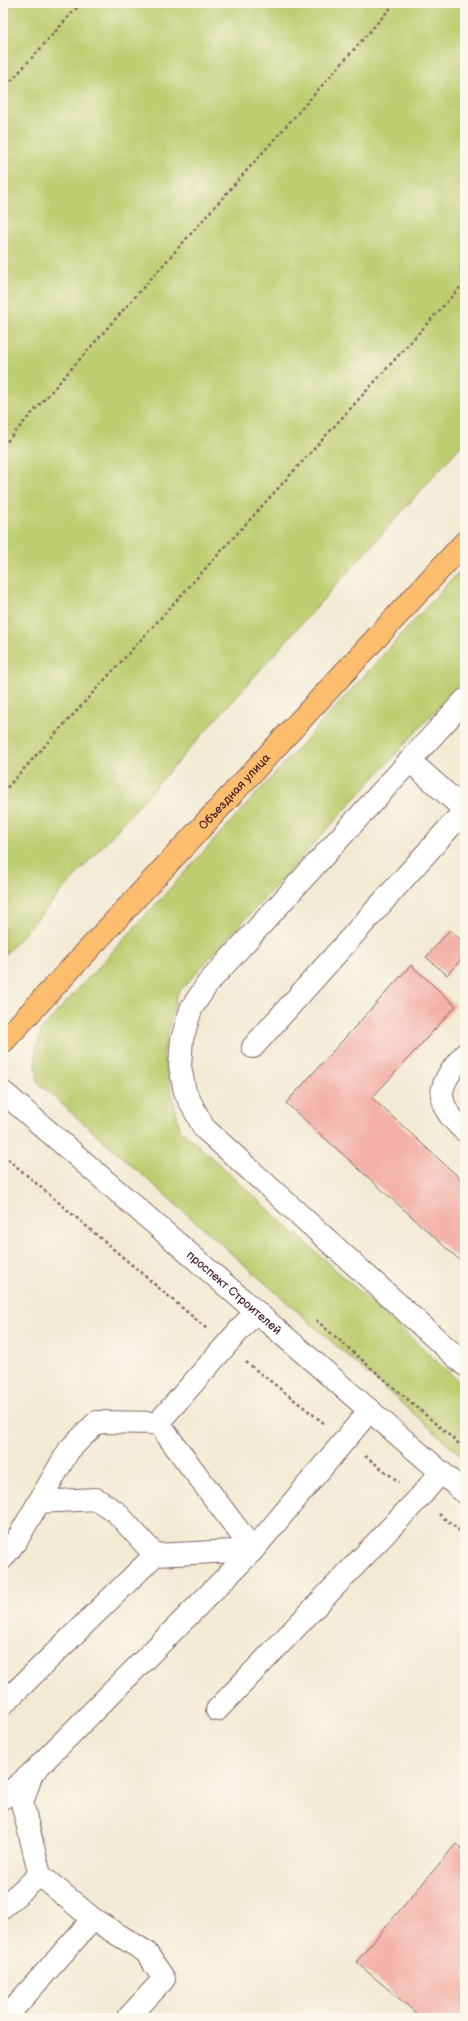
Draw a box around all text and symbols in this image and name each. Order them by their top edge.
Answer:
street label: Объездная улица [196,751,274,833]
street label: проспект Строителей [183,1248,284,1338]

